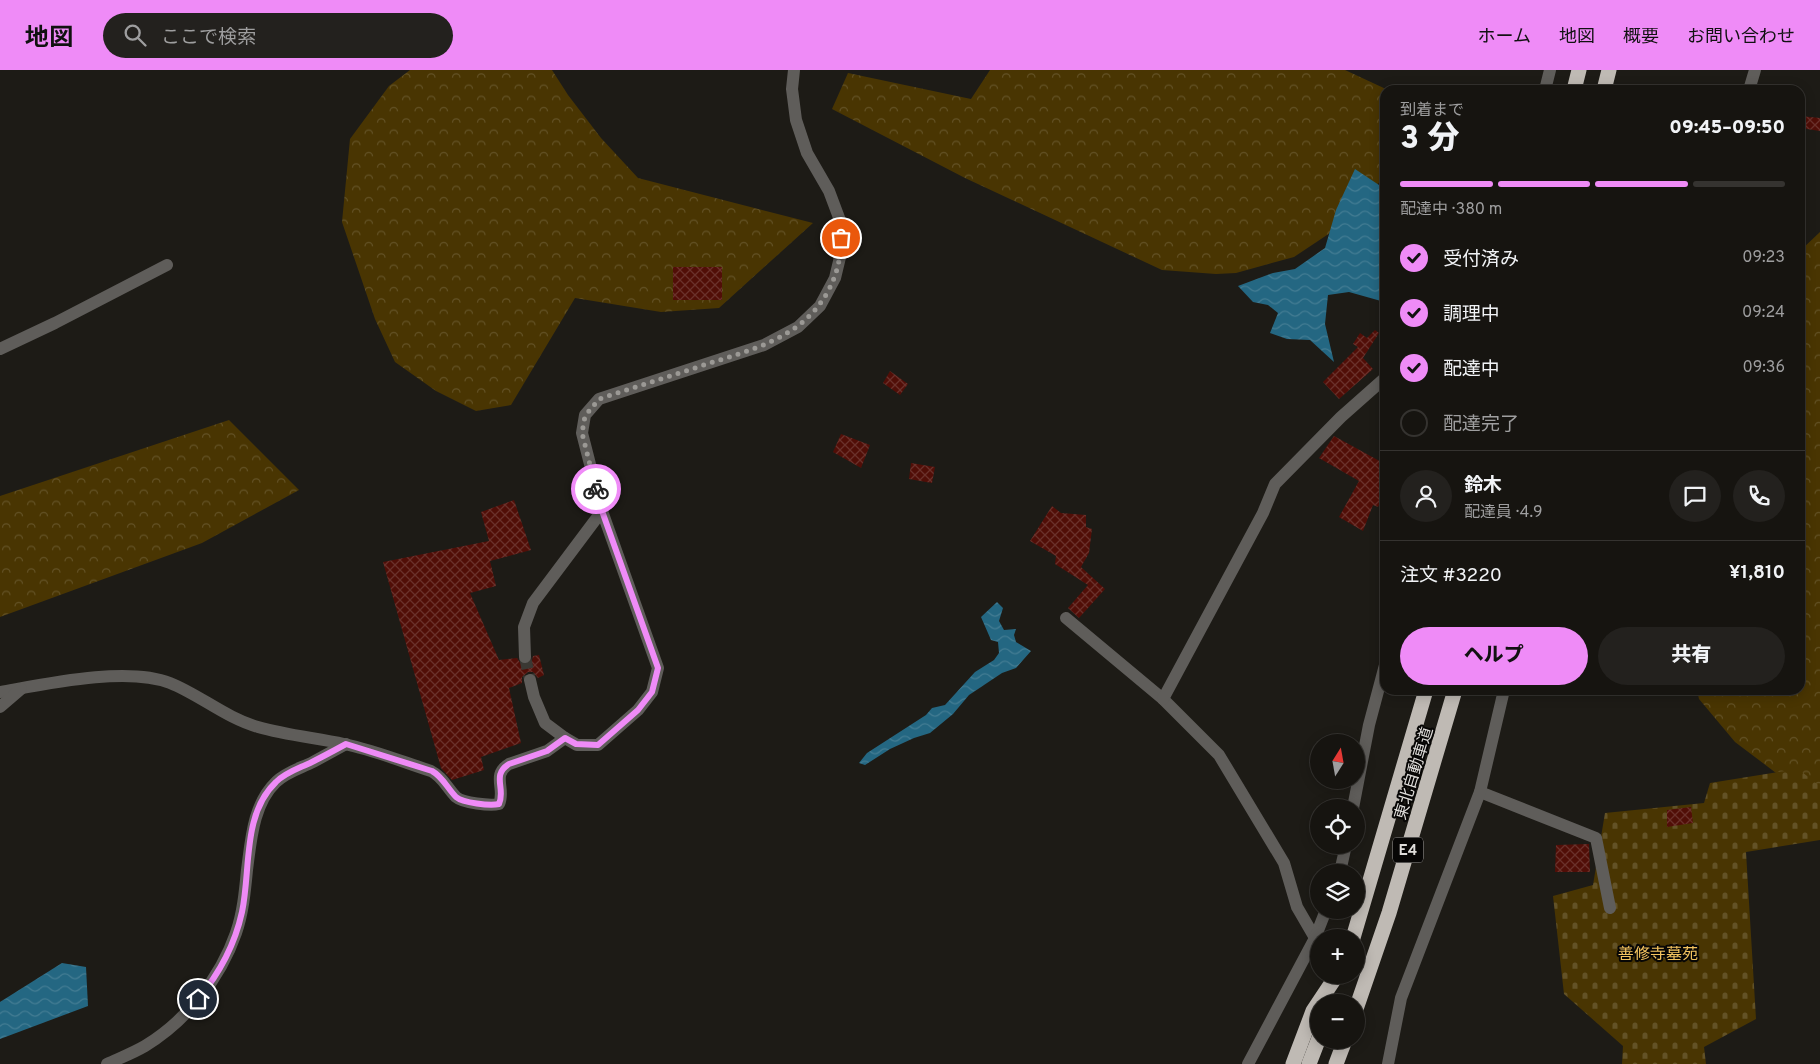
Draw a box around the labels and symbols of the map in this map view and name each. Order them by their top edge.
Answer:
pin [820,217,862,259]
courier [571,464,621,514]
street label: 東北自動車道 [1391,725,1439,822]
north arrow [1310,734,1365,789]
road number: E4 [1393,838,1423,862]
park label: 善修寺墓苑 [1618,945,1698,965]
pin [177,978,219,1020]

